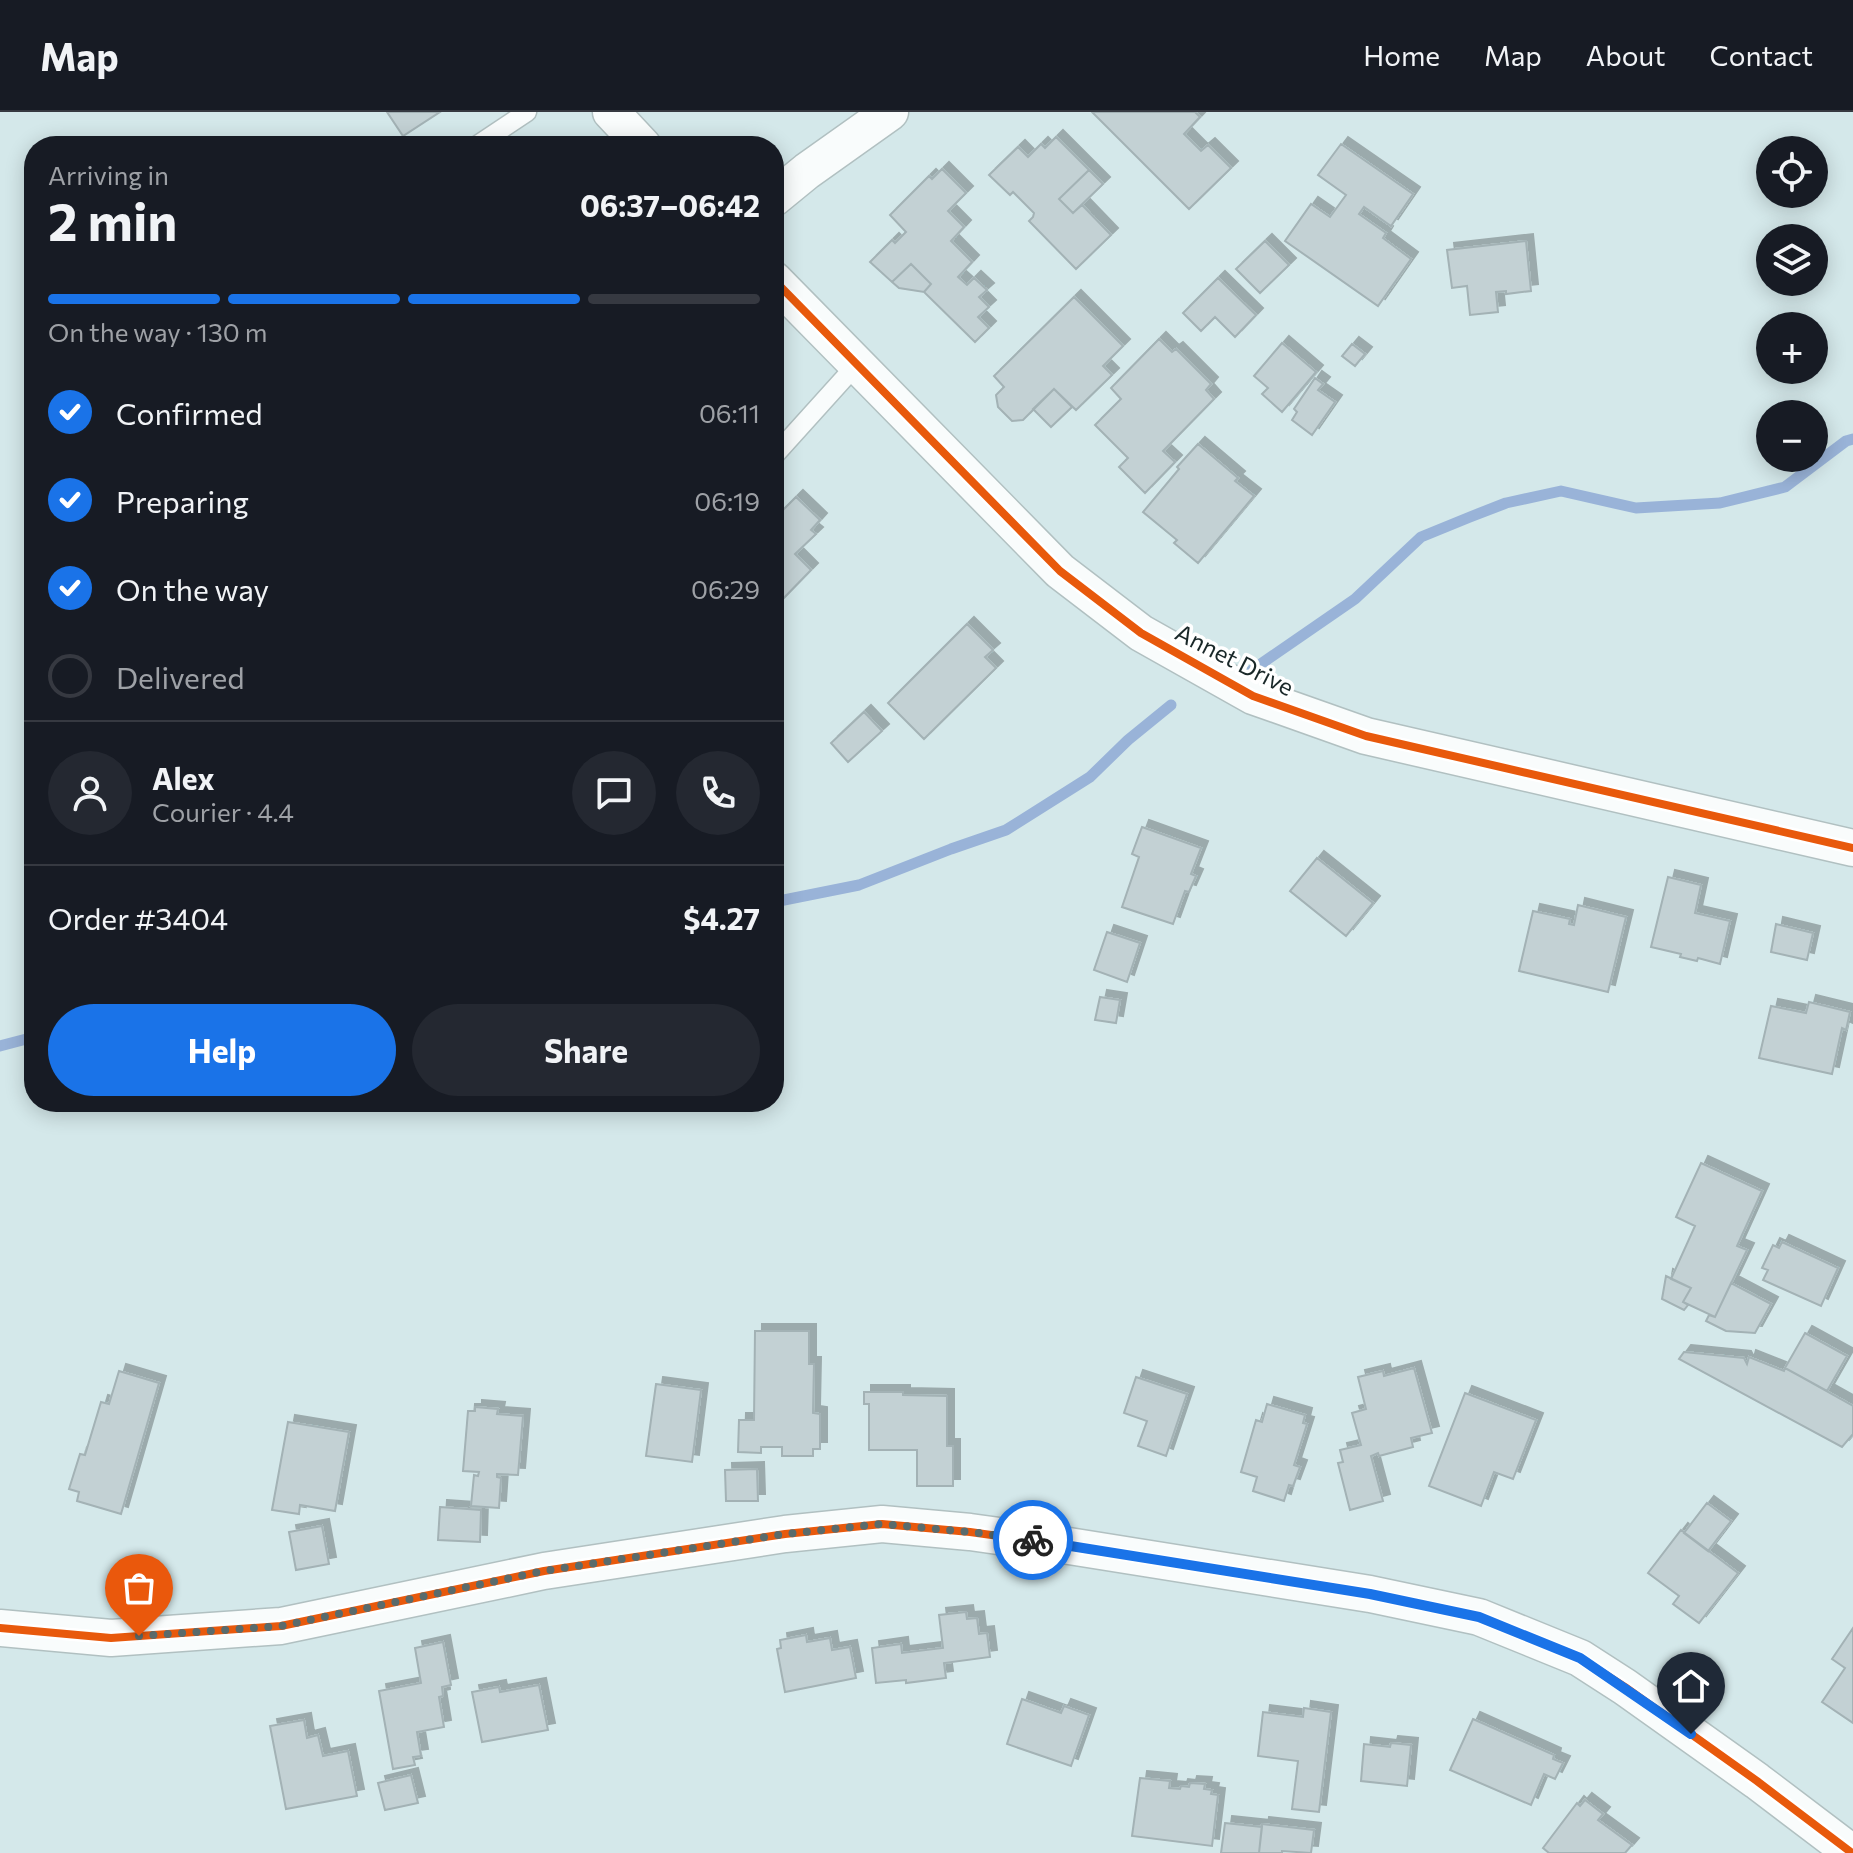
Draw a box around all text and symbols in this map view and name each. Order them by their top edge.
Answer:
text: Map [40,32,119,79]
text: Home [1363,38,1440,72]
text: Map [1484,38,1542,72]
text: About [1586,38,1666,72]
text: Contact [1710,38,1813,72]
map controls [1756,136,1828,472]
button: locate [1756,136,1828,208]
text: Arriving in [48,159,169,190]
text: 06:37–06:42 [580,186,760,223]
text: 2 min [48,188,177,252]
button: layers [1756,224,1828,296]
button: + [1756,312,1828,384]
text: On the way · 130 m [48,316,267,347]
icon: check [48,390,92,434]
text: Confirmed [116,394,263,431]
text: 06:11 [699,397,760,428]
button: − [1756,400,1828,472]
icon: check [48,478,92,522]
text: Preparing [116,482,249,519]
text: 06:19 [694,485,760,516]
icon: check [48,566,92,610]
text: On the way [116,570,269,607]
text: 06:29 [691,573,760,604]
street label: Annet Drive [1171,617,1299,701]
text: Delivered [116,658,245,695]
button: person [48,751,132,835]
button: chat [572,751,656,835]
button: phone [676,751,760,835]
text: Alex [152,759,215,796]
text: Courier · 4.4 [152,796,294,827]
text: Order #3404 [48,899,228,936]
text: $4.27 [683,899,760,936]
button: Help [48,1004,396,1096]
button: Share [412,1004,760,1096]
courier [993,1500,1073,1580]
icon: bike [1011,1518,1055,1562]
pin [105,1554,173,1636]
icon: bag [117,1566,161,1610]
pin [1657,1652,1725,1734]
icon: home [1669,1664,1713,1708]

